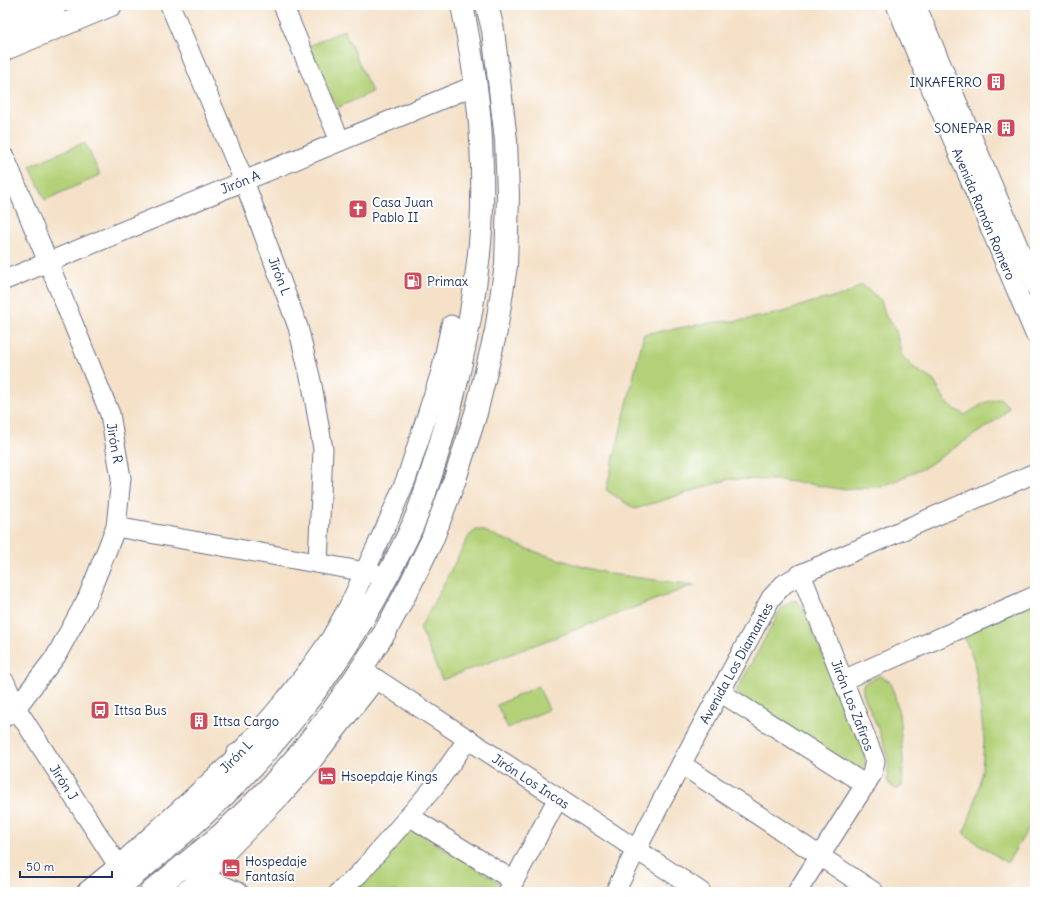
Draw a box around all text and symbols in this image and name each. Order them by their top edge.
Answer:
building icon: INKAFERRO [985,71,1007,93]
place label: INKAFERRO [909,74,982,91]
building icon: SONEPAR [995,117,1017,139]
place label: SONEPAR [934,120,992,137]
street label: Avenida Ramón Romero [948,146,1019,283]
street label: Jirón A [218,167,262,198]
place label: Casa Juan Pablo II [372,194,434,226]
church icon: Casa Juan Pablo II [347,198,369,220]
street label: Jirón L [264,255,295,298]
fuel station icon: Primax [402,270,424,292]
place label: Primax [427,273,469,290]
street label: Jirón R [103,421,126,465]
street label: Avenida Los Diamantes [696,599,777,727]
street label: Jirón Los Zafiros [827,657,878,753]
bus stop icon: Ittsa Bus [89,699,111,721]
place label: Ittsa Bus [114,702,167,719]
building icon: Ittsa Cargo [188,710,210,732]
place label: Ittsa Cargo [213,713,279,730]
street label: Jirón L [216,736,256,777]
street label: Jirón Los Incas [489,750,573,813]
street label: Jirón J [46,761,82,804]
hotel icon: Hsoepdaje Kings [316,765,338,787]
place label: Hsoepdaje Kings [341,768,438,785]
scale bar [20,853,112,879]
place label: Hospedaje Fantasía [245,853,307,885]
hotel icon: Hospedaje Fantasía [220,857,242,879]
text: 50 m [26,859,55,874]

